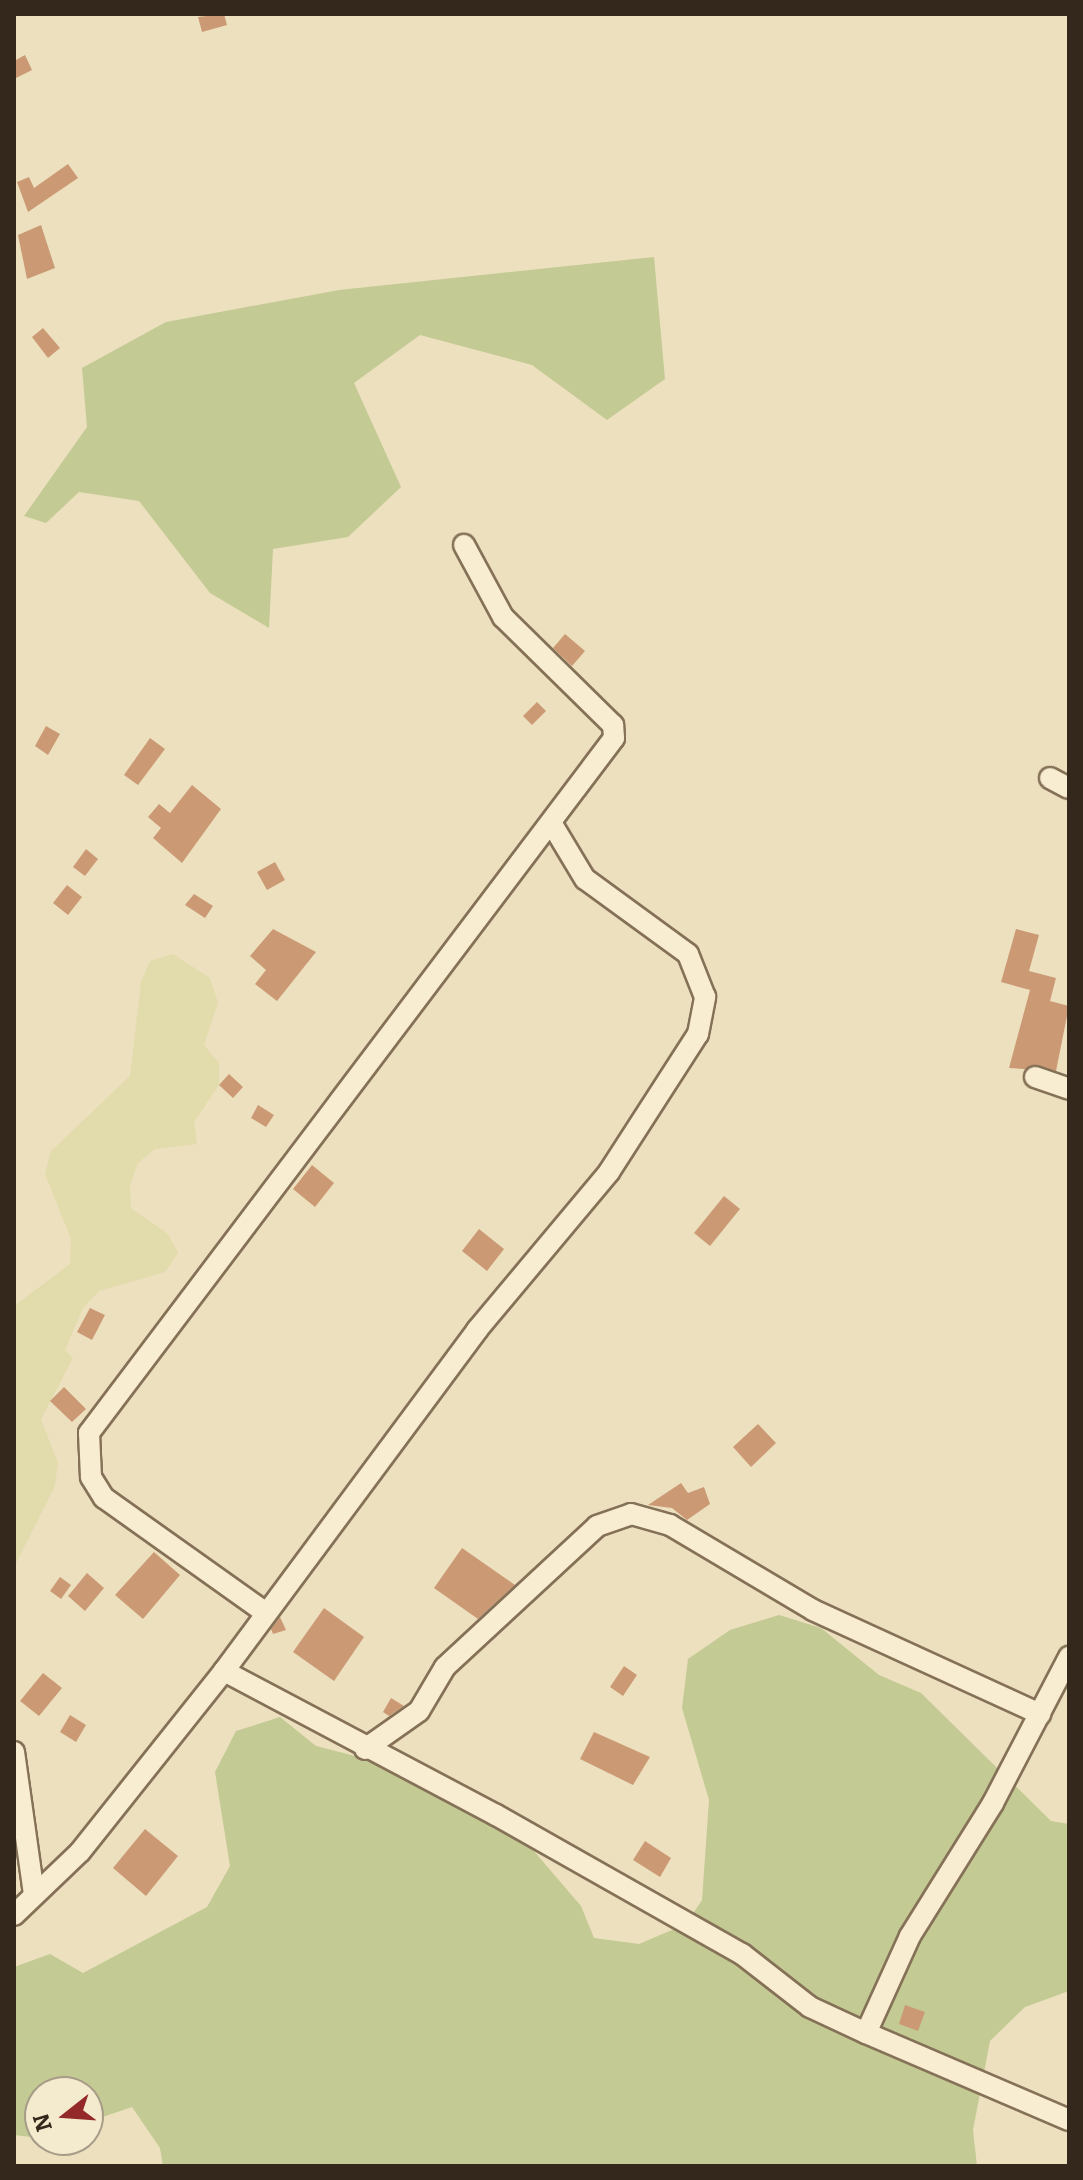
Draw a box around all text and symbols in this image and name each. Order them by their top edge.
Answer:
north arrow [24,2076,104,2156]
text: N [27,2111,58,2135]

